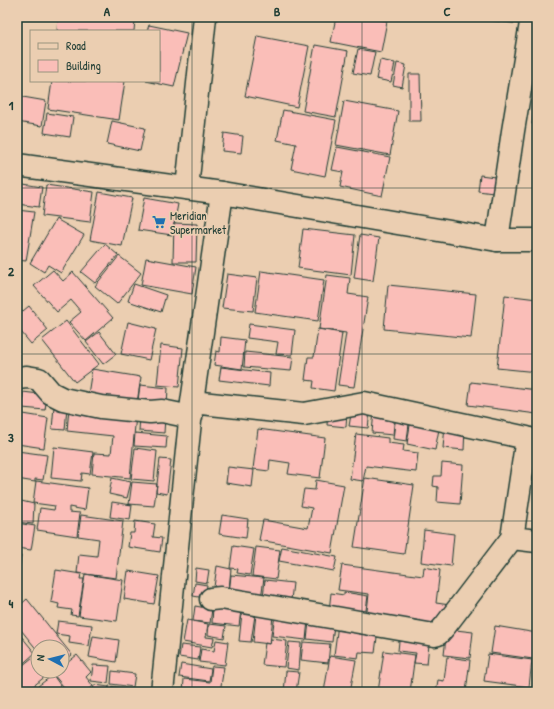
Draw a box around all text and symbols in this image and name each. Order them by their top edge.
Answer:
text: A [104,2,111,20]
text: B [274,2,281,20]
text: C [443,2,451,20]
legend [30,30,160,82]
text: Road [66,37,86,54]
text: Building [66,57,101,74]
text: 1 [9,96,14,114]
place label: Meridian Supermarket [170,207,227,238]
supermarket icon: Meridian Supermarket [151,214,167,230]
text: 2 [8,262,15,280]
text: 3 [8,428,14,446]
text: 4 [9,594,14,612]
north arrow [30,639,70,679]
text: N [33,654,47,662]

